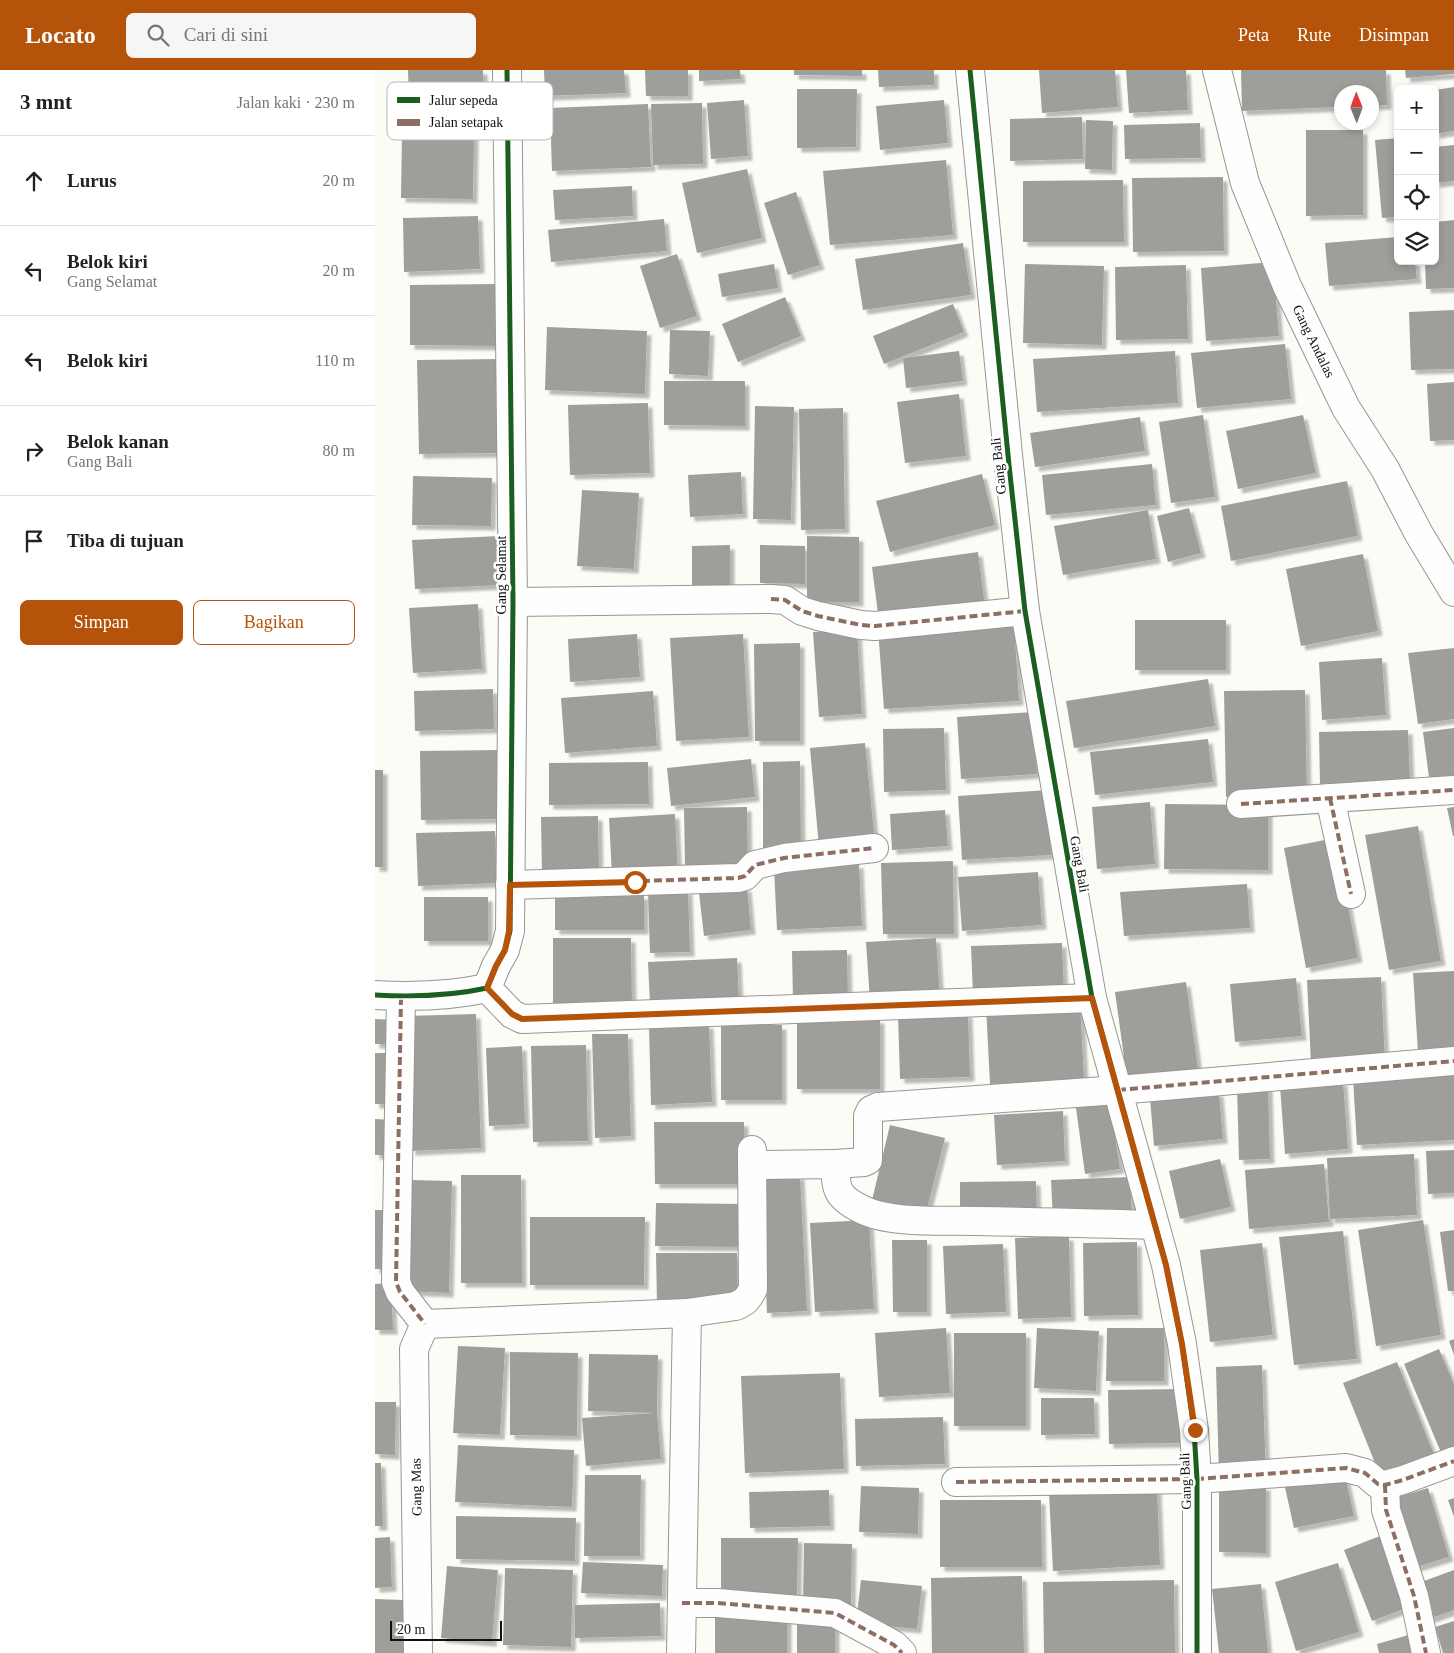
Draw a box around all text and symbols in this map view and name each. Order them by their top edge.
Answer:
search box [126,13,476,58]
icon: search [144,21,172,49]
text: Locato [25,22,96,48]
text: Cari di sini [184,24,268,45]
text: Peta [1238,25,1269,45]
text: Rute [1297,25,1331,45]
text: Disimpan [1359,25,1429,45]
legend [387,82,553,140]
north arrow [1334,85,1379,130]
map controls [1394,85,1439,265]
button: + [1394,85,1439,130]
text: 3 mnt [20,90,72,114]
text: Jalur sepeda [429,93,499,108]
text: Jalan kaki · 230 m [237,94,355,111]
text: Jalan setapak [429,115,503,130]
button: − [1394,130,1439,175]
icon: ahead [20,167,48,195]
text: Lurus [67,170,117,191]
text: 20 m [323,172,355,189]
button: locate [1394,175,1439,220]
button: layers [1394,220,1439,265]
text: Belok kiri [67,251,148,272]
icon: left [20,257,48,285]
text: 20 m [323,262,355,279]
text: Gang Selamat [67,273,157,290]
street label: Gang Andalas [1290,302,1338,380]
icon: left [20,347,48,375]
text: Belok kiri [67,350,148,371]
text: 110 m [315,352,355,369]
text: Belok kanan [67,431,169,452]
icon: right [20,437,48,465]
street label: Gang Bali [988,437,1009,495]
text: 80 m [323,442,355,459]
text: Gang Bali [67,453,132,470]
icon: arrive [20,527,48,555]
text: Tiba di tujuan [67,530,184,551]
street label: Gang Selamat [494,535,509,614]
button: Simpan [20,600,183,645]
button: Bagikan [193,600,355,645]
street label: Gang Bali [1067,835,1092,894]
route start [624,871,647,894]
route end [1184,1419,1207,1442]
street label: Gang Bali [1177,1452,1194,1510]
street label: Gang Mas [408,1458,425,1516]
scale bar [390,1618,503,1641]
text: 20 m [397,1622,425,1637]

